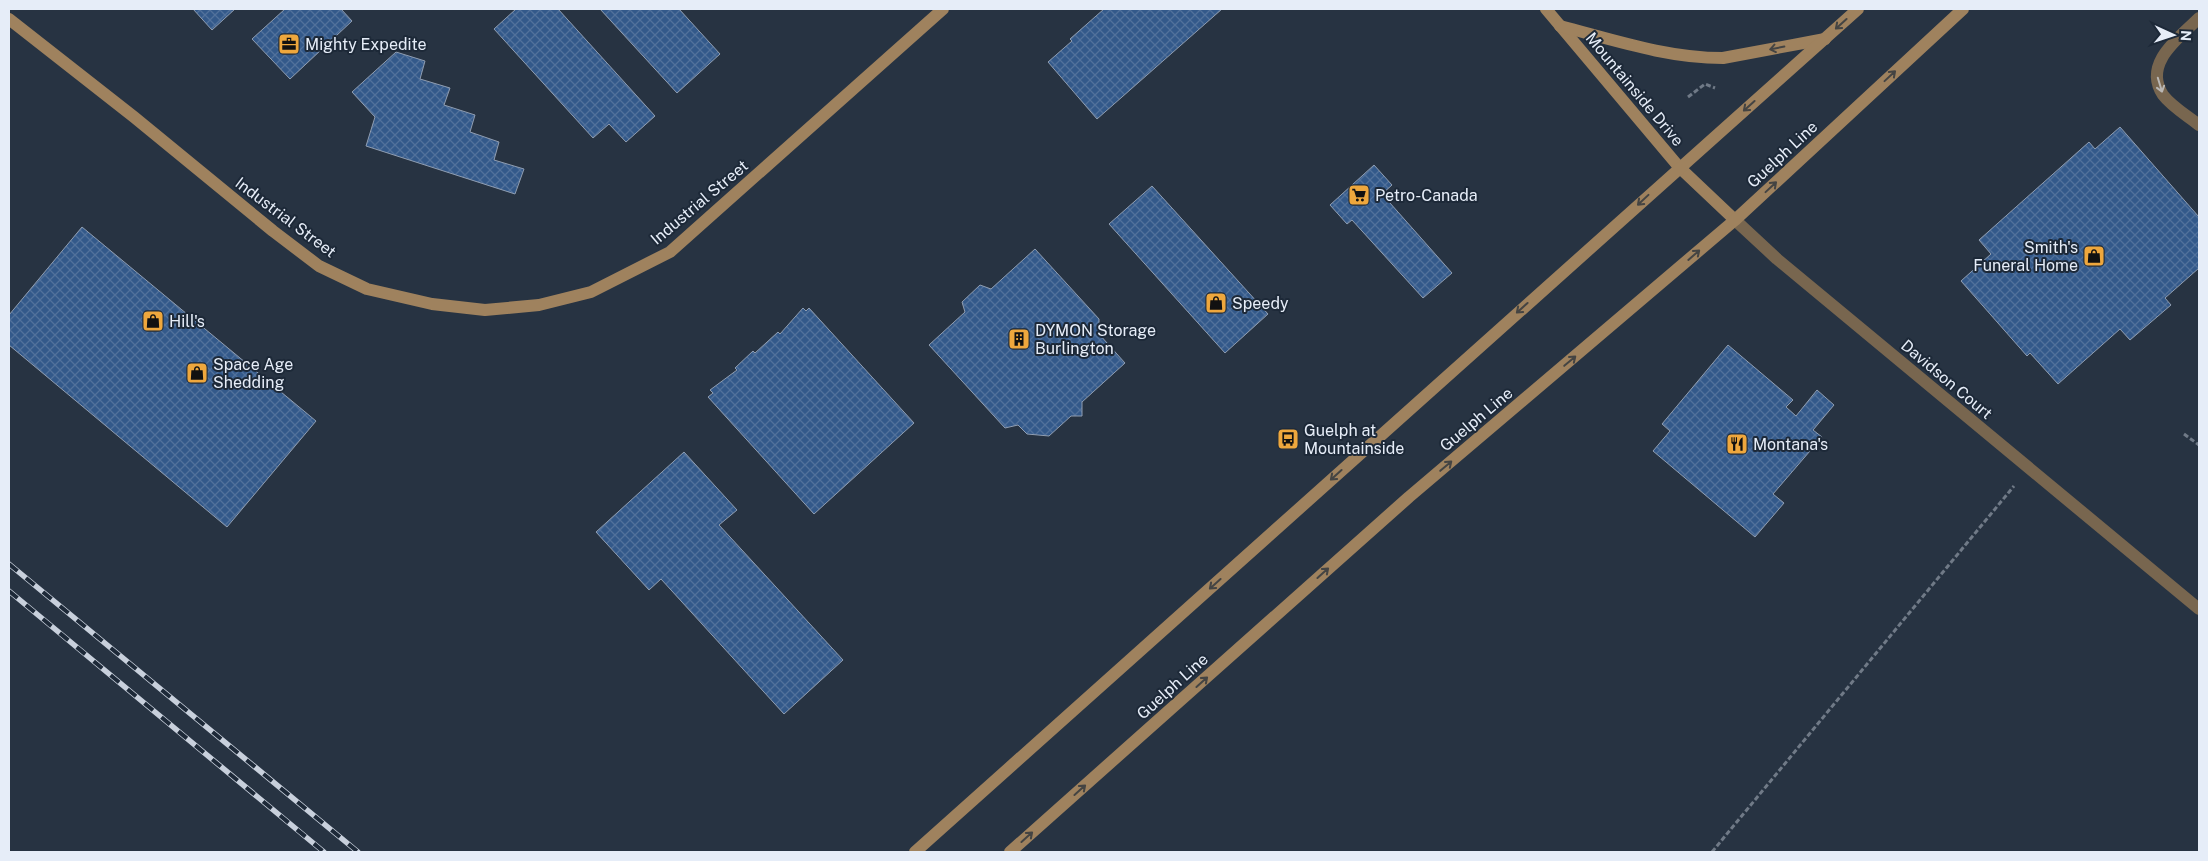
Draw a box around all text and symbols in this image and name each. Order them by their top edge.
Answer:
north arrow [2148,10,2198,60]
one-way arrow [1835,18,1848,30]
street label: Mountainside Drive [1582,29,1688,150]
text: N [2178,30,2194,42]
office icon: Mighty Expedite [277,32,301,56]
place label: Mighty Expedite [305,35,427,54]
one-way arrow [1769,43,1785,53]
one-way arrow [1883,70,1896,82]
one-way arrow [2155,76,2165,92]
one-way arrow [1743,100,1756,112]
street label: Guelph Line [1743,117,1821,192]
street label: Industrial Street [647,156,752,249]
street label: Industrial Street [232,173,340,261]
one-way arrow [1764,181,1777,193]
supermarket icon: Petro-Canada [1347,183,1371,207]
place label: Petro-Canada [1375,186,1478,205]
one-way arrow [1637,194,1649,206]
place label: Smith's Funeral Home [1973,238,2078,275]
shop icon: Smith's Funeral Home [2082,244,2106,268]
one-way arrow [1687,250,1700,261]
shop icon: Speedy [1204,291,1228,315]
place label: Speedy [1232,294,1289,313]
one-way arrow [1515,303,1528,314]
shop icon: Hill's [141,309,165,333]
place label: Hill's [169,312,205,331]
place label: DYMON Storage Burlington [1035,321,1156,358]
building icon: DYMON Storage Burlington [1007,327,1031,351]
street label: Davidson Court [1897,336,1996,423]
place label: Space Age Shedding [213,355,293,392]
one-way arrow [1563,355,1576,366]
shop icon: Space Age Shedding [185,361,209,385]
street label: Guelph Line [1436,383,1517,455]
place label: Guelph at Mountainside [1304,421,1404,458]
bus stop icon: Guelph at Mountainside [1276,427,1300,451]
restaurant icon: Montana's [1725,432,1749,456]
place label: Montana's [1753,435,1828,454]
one-way arrow [1439,460,1452,471]
one-way arrow [1329,469,1342,481]
one-way arrow [1317,568,1330,579]
one-way arrow [1208,578,1221,590]
street label: Guelph Line [1133,650,1212,723]
one-way arrow [1195,676,1208,687]
one-way arrow [1074,784,1087,795]
one-way arrow [1020,831,1033,843]

